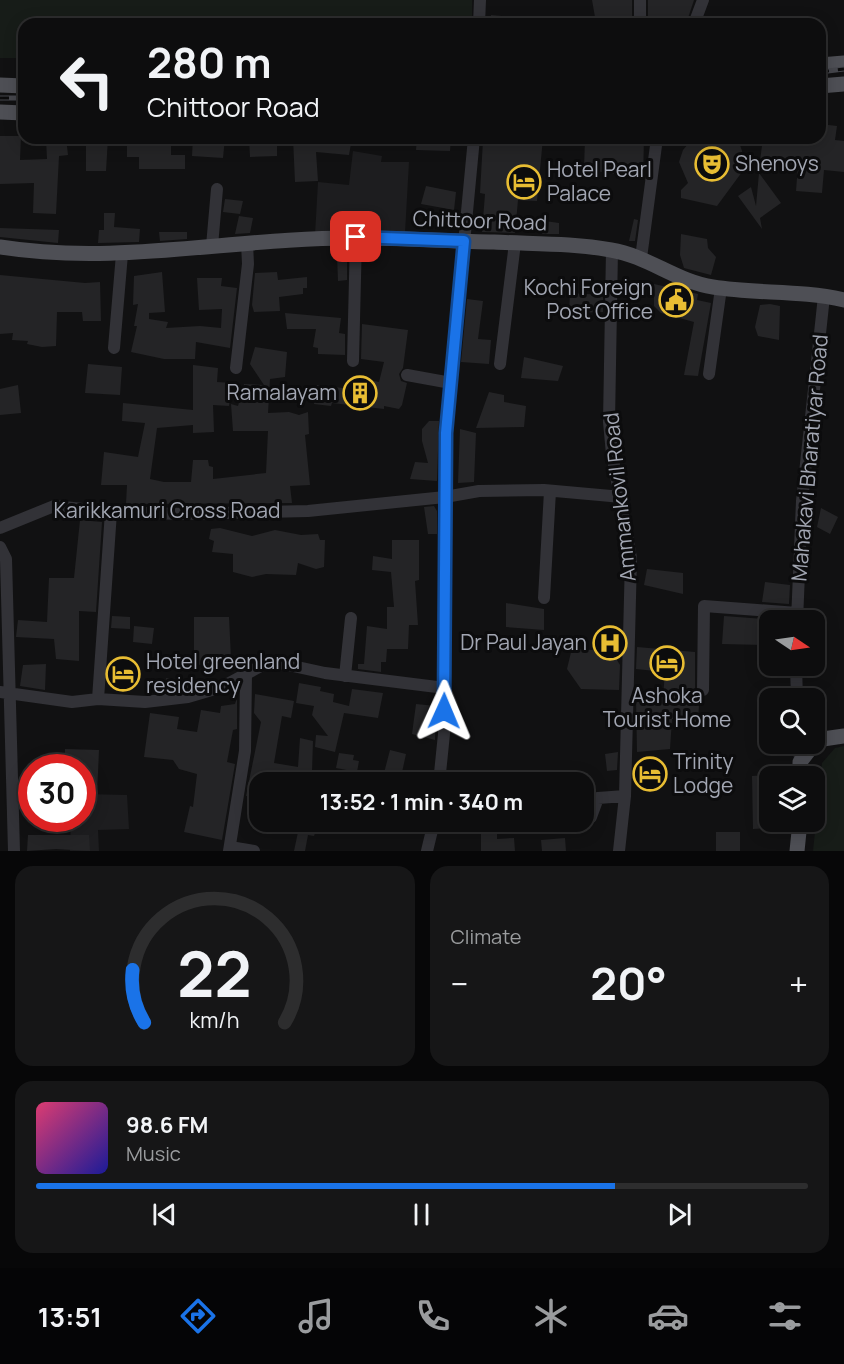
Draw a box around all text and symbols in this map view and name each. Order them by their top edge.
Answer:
text: 280 m [147,33,272,91]
icon: left [48,42,126,120]
text: Chittoor Road [147,88,320,125]
theatre icon: Shenoys [694,146,730,182]
place label: Shenoys [735,149,819,177]
place label: Hotel Pearl Palace [547,155,652,207]
hotel icon: Hotel Pearl Palace [506,164,542,200]
street label: Chittoor Road [412,204,548,236]
pin [330,211,381,262]
icon: arrive [339,220,372,253]
place label: Kochi Foreign Post Office [524,273,653,325]
public building icon: Kochi Foreign Post Office [658,282,694,318]
street label: Mahakavi Bharatiyar Road [784,333,834,583]
building icon: Ramalayam [342,375,378,411]
place label: Ramalayam [227,378,337,406]
street label: Ammankovil Road [596,411,642,583]
street label: Karikkamuri Cross Road [54,496,280,524]
north arrow [759,610,825,676]
map controls [759,610,825,832]
hospital icon: Dr Paul Jayan [592,625,628,661]
place label: Dr Paul Jayan [460,628,587,656]
hotel icon: Ashoka Tourist Home [649,645,685,681]
place label: Hotel greenland residency [146,647,300,699]
hotel icon: Hotel greenland residency [105,656,141,692]
position arrow [412,679,476,743]
place label: Ashoka Tourist Home [603,681,731,733]
button: search [759,688,825,754]
place label: Trinity Lodge [673,747,734,799]
speed limit sign: 30 [18,754,96,832]
hotel icon: Trinity Lodge [632,756,668,792]
button: layers [759,766,825,832]
text: 13:52 · 1 min · 340 m [320,787,523,817]
text: Climate [451,923,522,950]
text: 22 [178,930,252,1016]
text: 20° [590,952,667,1014]
text: − [451,961,468,1006]
text: + [789,961,808,1006]
text: km/h [190,1005,240,1034]
text: 98.6 FM [126,1110,208,1140]
text: Music [126,1140,181,1167]
icon: previous [148,1198,181,1231]
icon: pause [405,1198,438,1231]
icon: next [663,1198,696,1231]
icon: directions [177,1295,219,1337]
icon: music [295,1295,337,1337]
icon: phone [412,1295,454,1337]
icon: climate [530,1295,572,1337]
icon: car [647,1295,689,1337]
icon: filters [764,1295,806,1337]
text: 13:51 [38,1298,102,1335]

